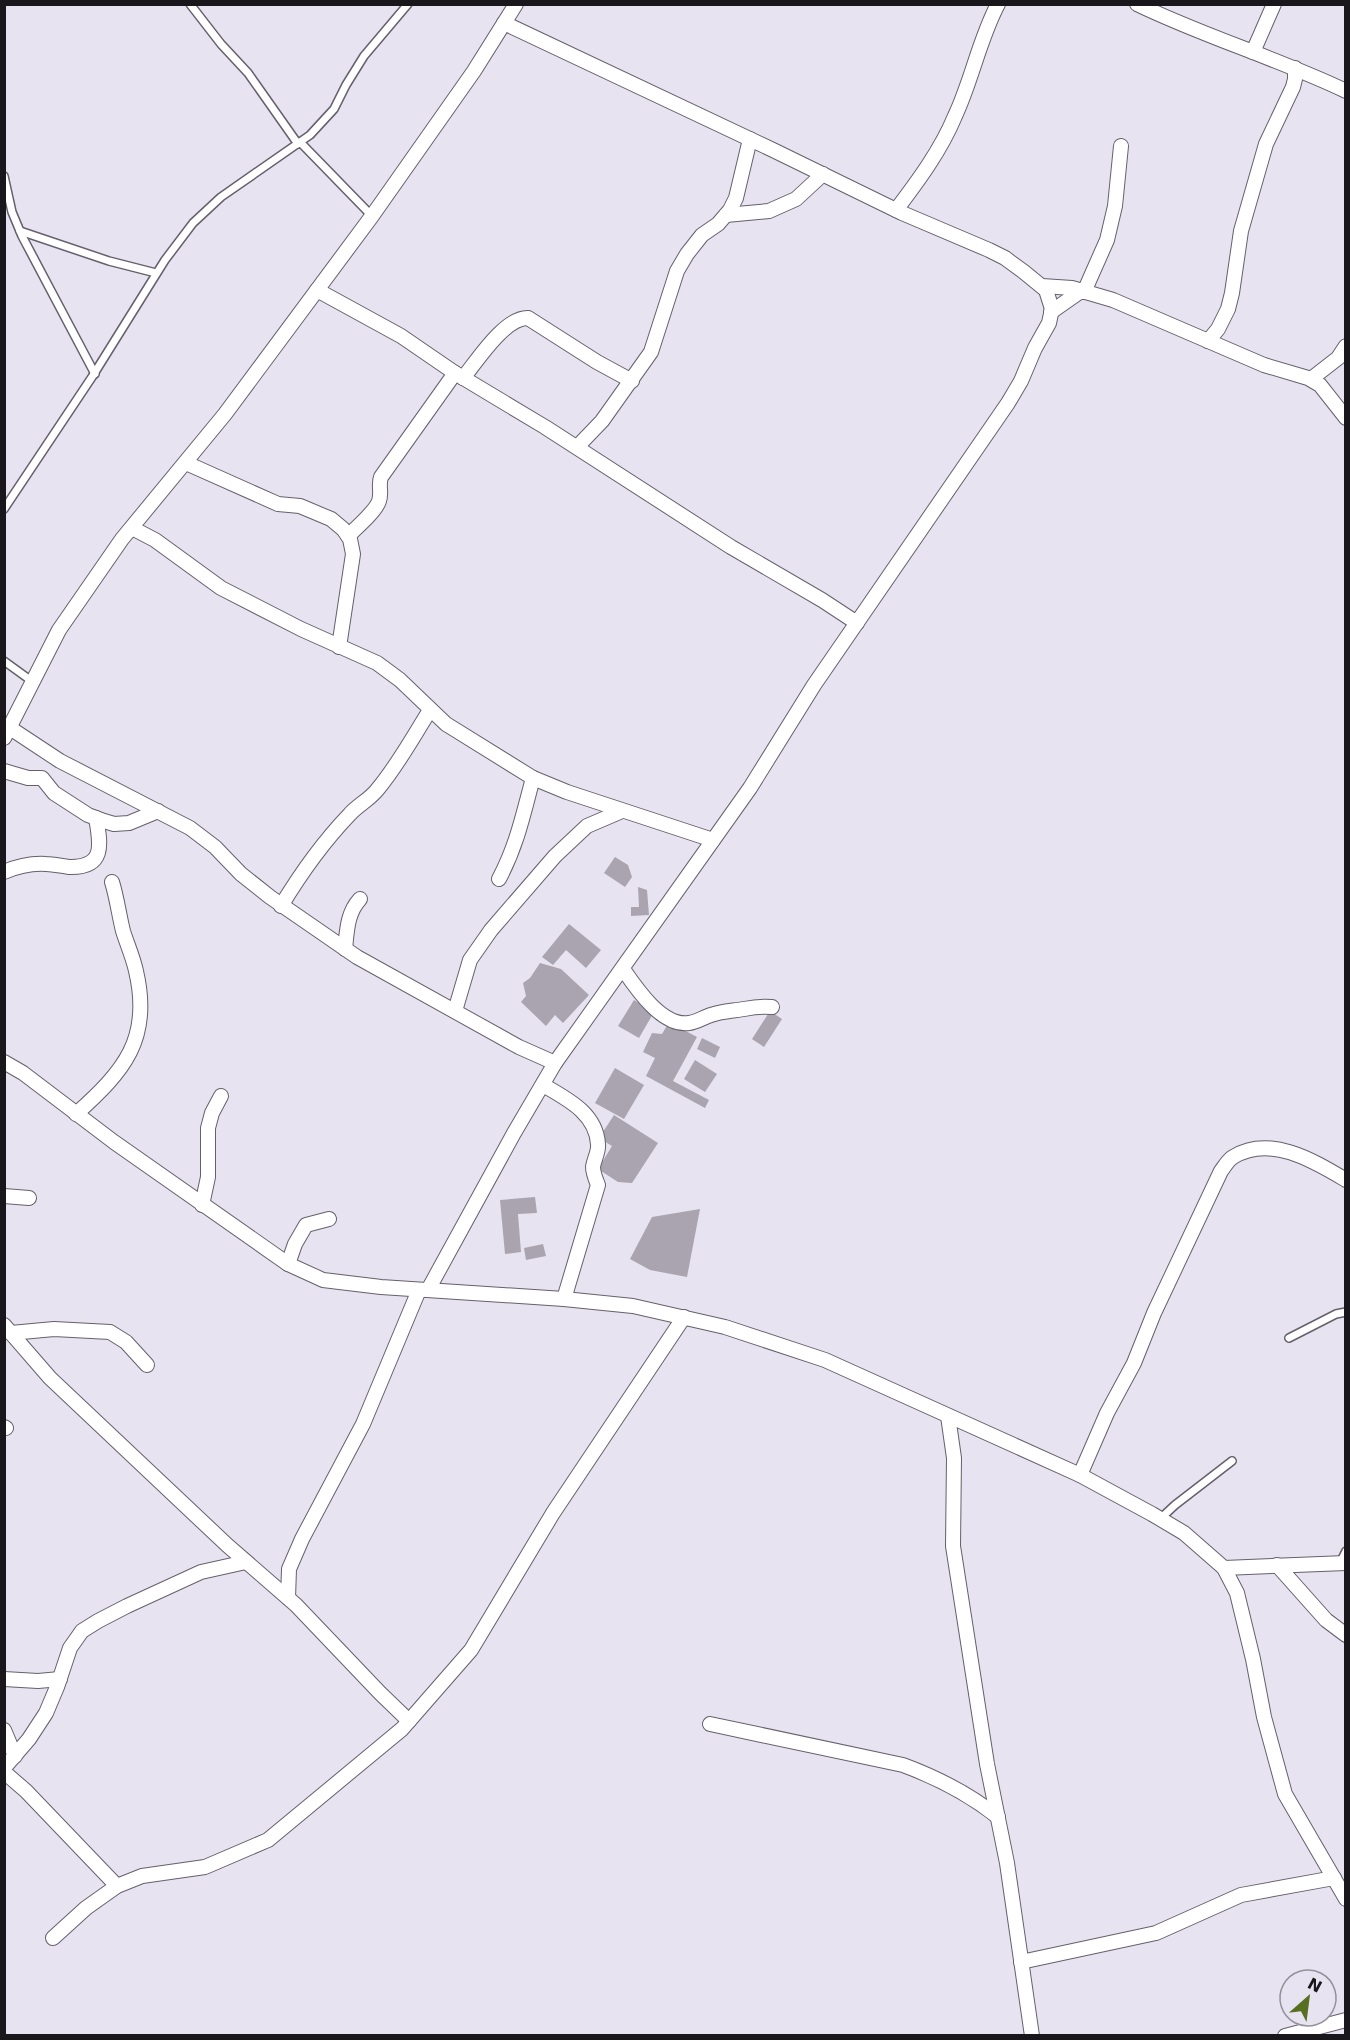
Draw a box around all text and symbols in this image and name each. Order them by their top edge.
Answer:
north arrow [1278,1968,1338,2028]
text: N [1304,1974,1325,1997]

